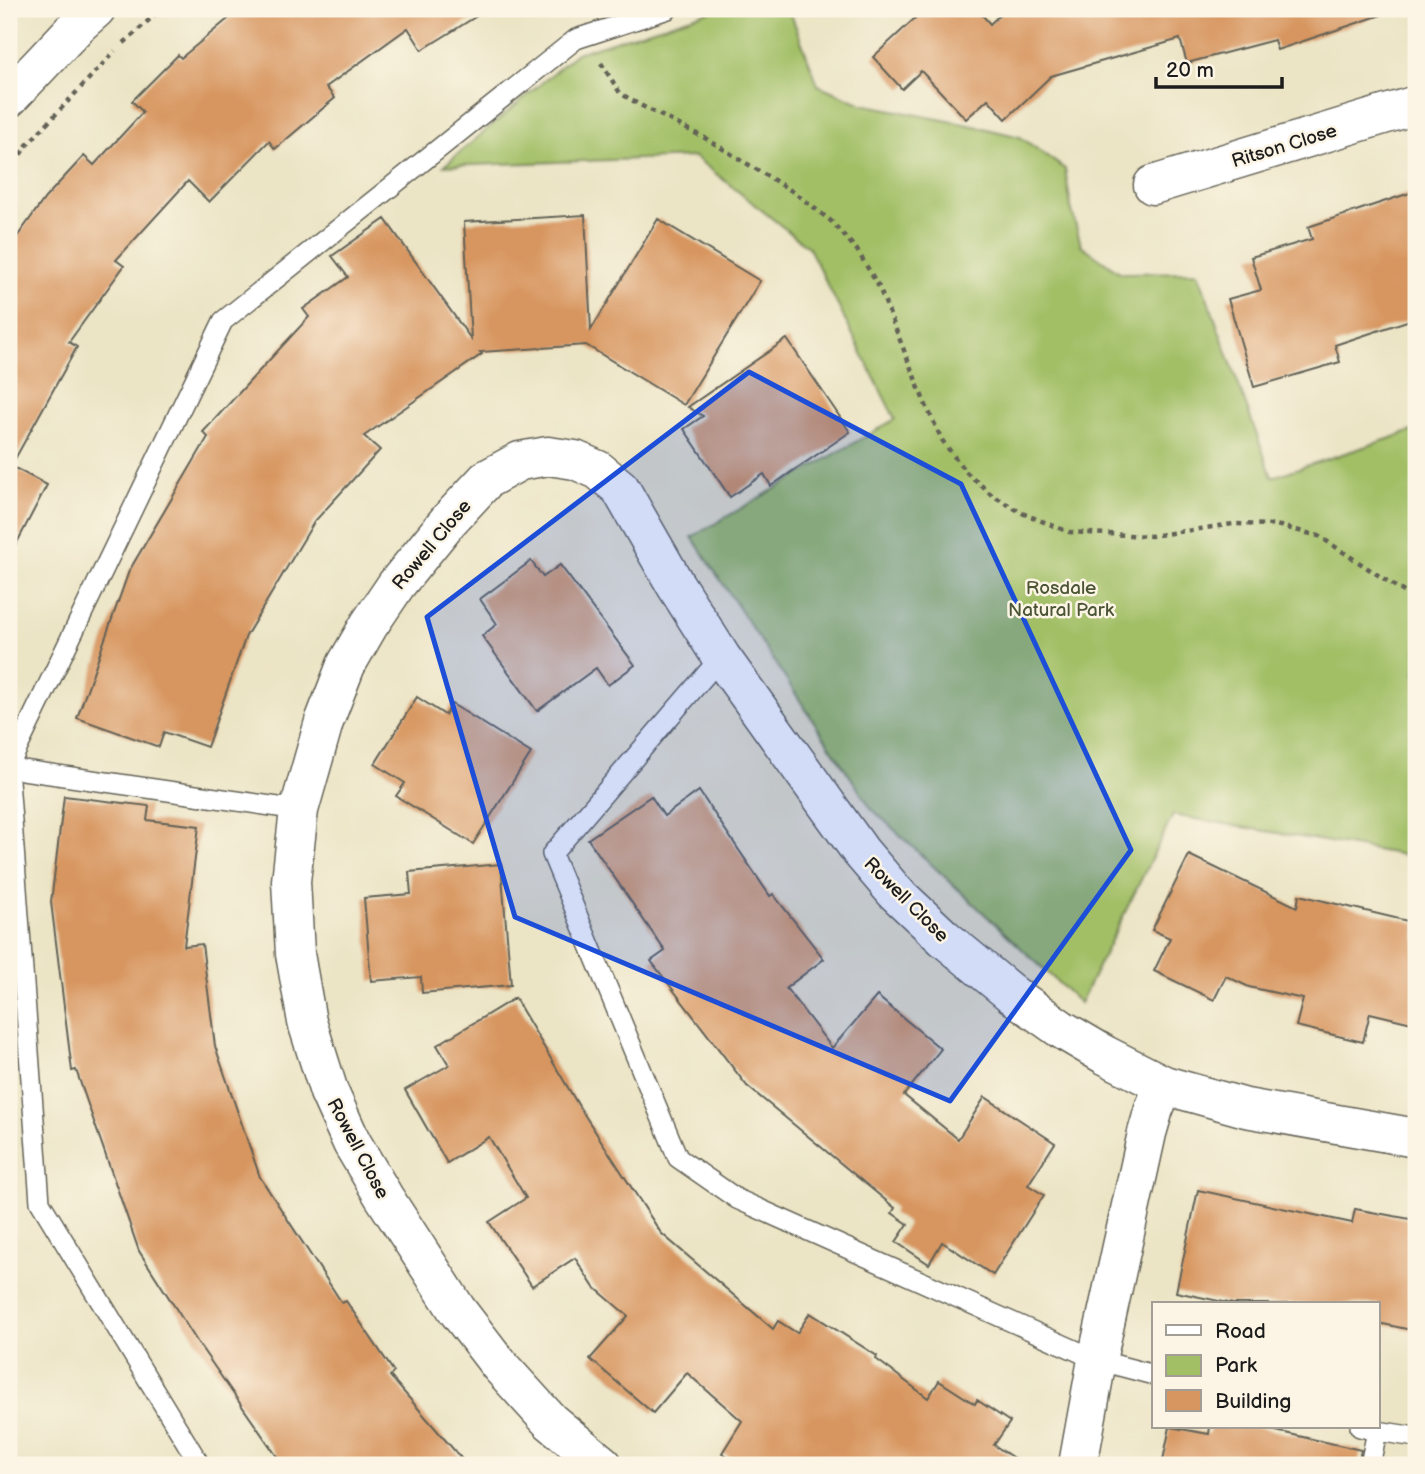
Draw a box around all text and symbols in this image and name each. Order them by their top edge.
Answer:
scale bar [1156,46,1282,90]
text: 20 m [1166,58,1214,83]
street label: Ritson Close [1229,120,1340,173]
street label: Rowell Close [388,495,477,595]
park label: Rosdale Natural Park [1008,577,1115,622]
street label: Rowell Close [859,853,953,947]
street label: Rowell Close [322,1094,394,1203]
legend [1152,1302,1380,1428]
text: Road [1215,1319,1266,1344]
text: Park [1215,1353,1258,1378]
text: Building [1215,1389,1291,1414]

